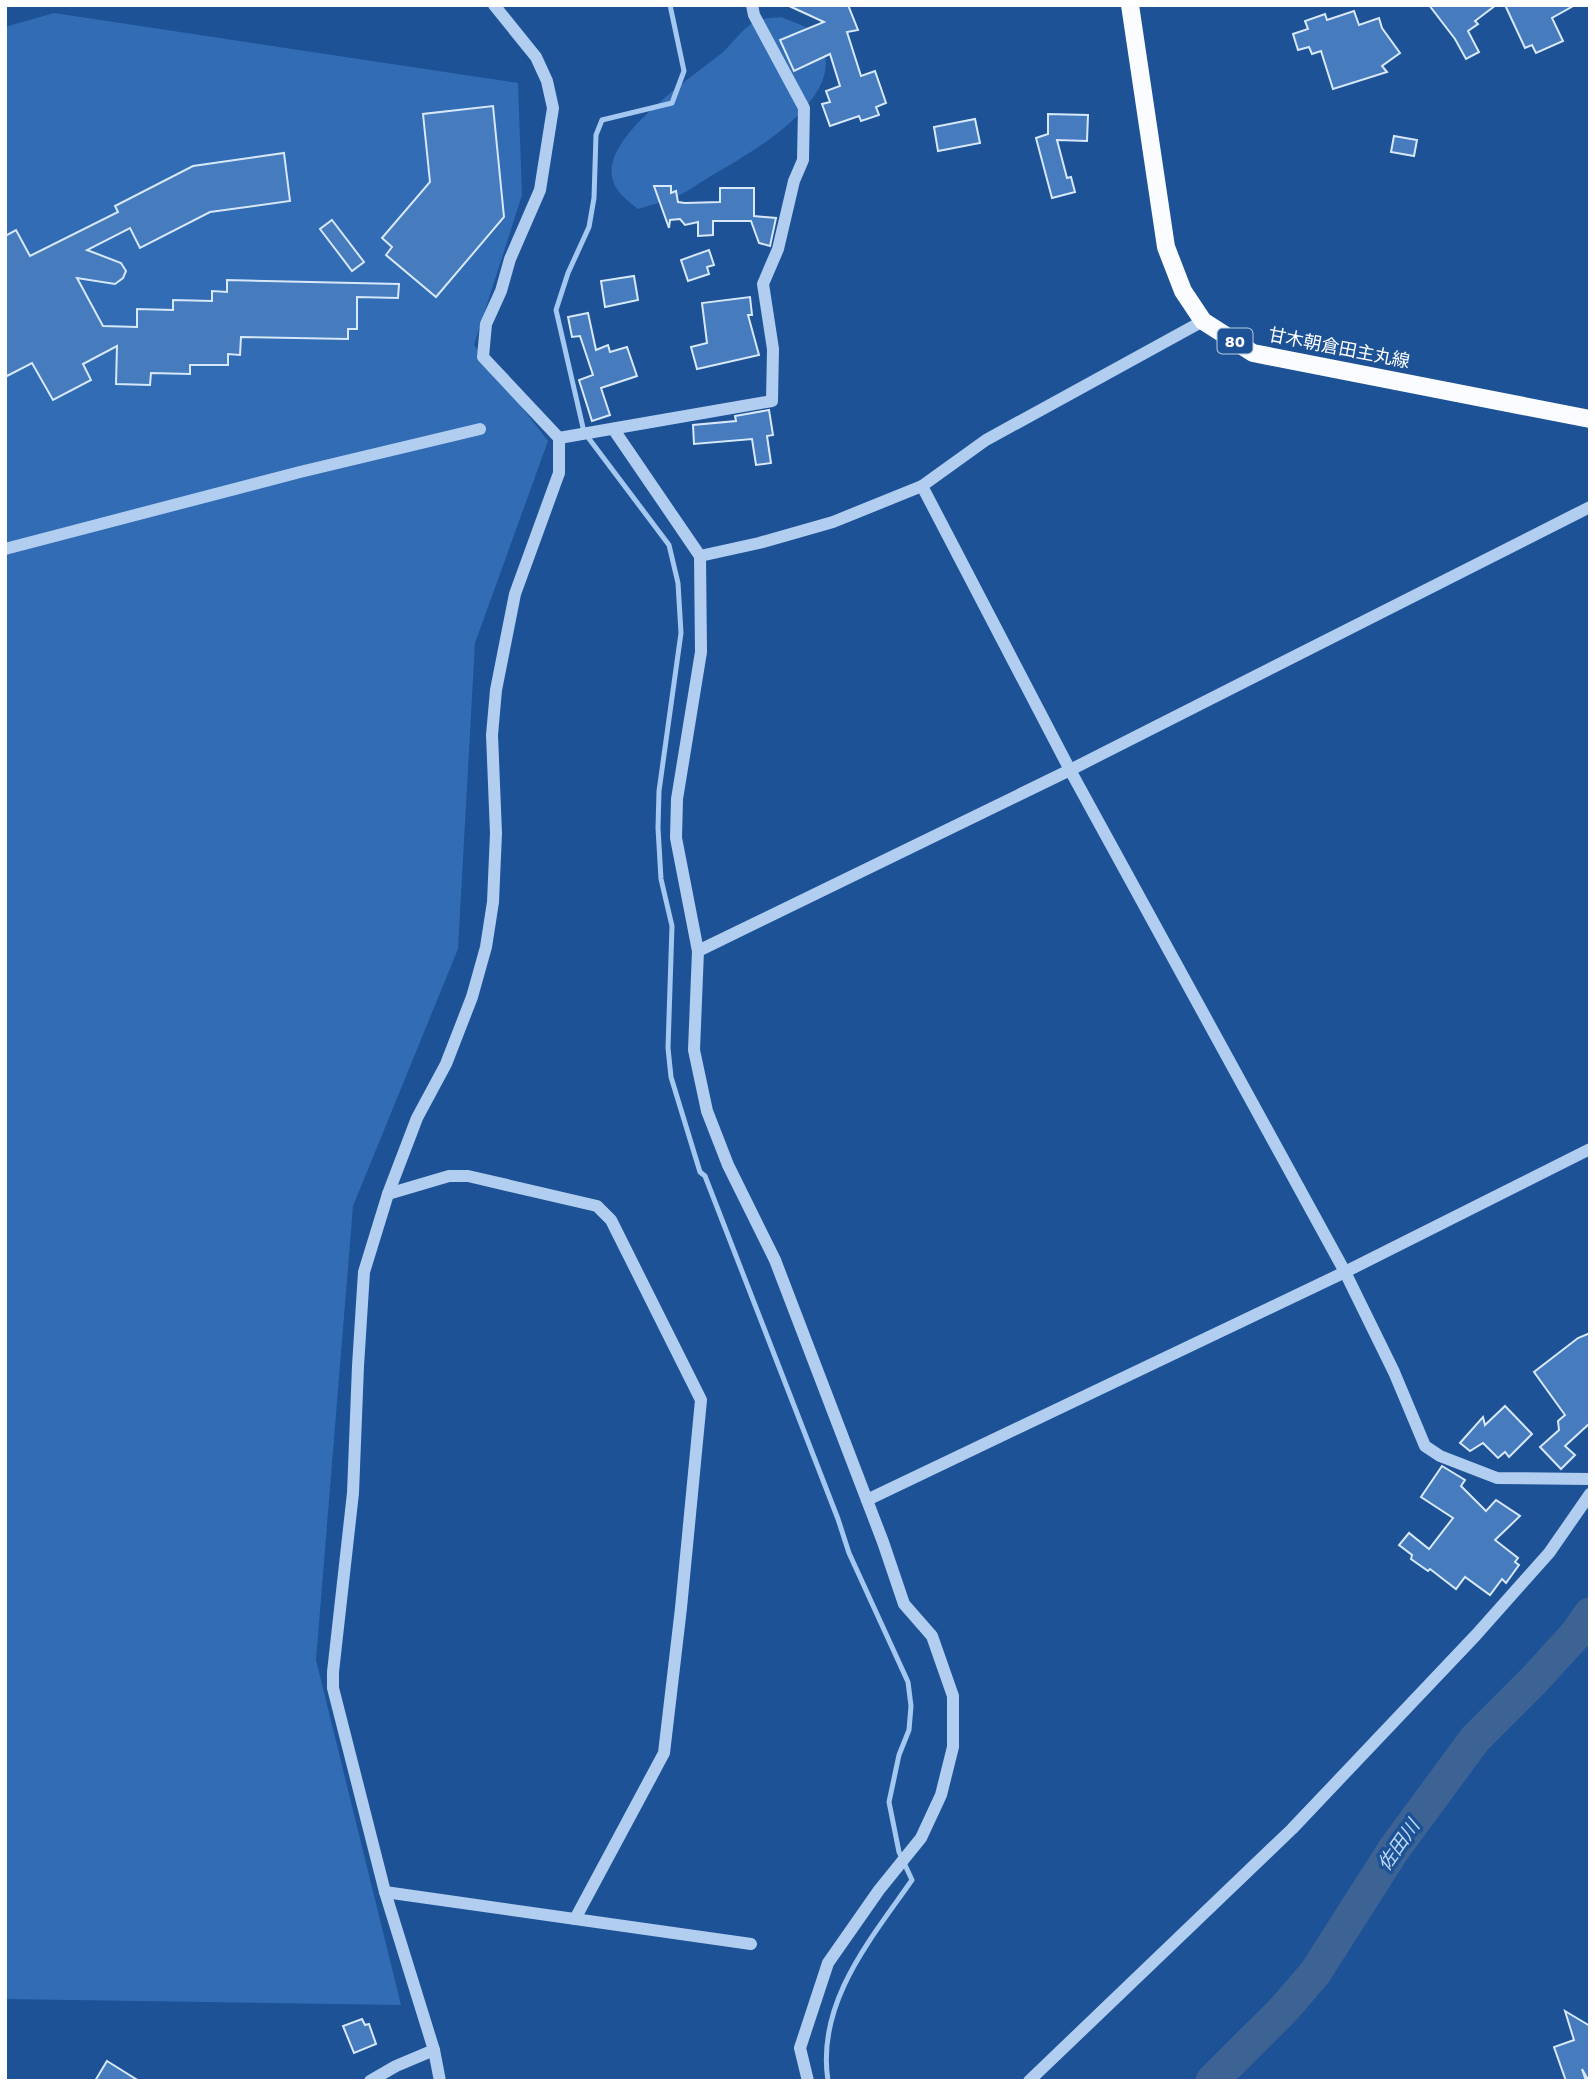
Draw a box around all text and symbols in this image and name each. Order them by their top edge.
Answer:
street label: 甘木朝倉田主丸線 [1266,323,1412,372]
road number: 80 [1218,328,1252,354]
water label: 佐田川 [1373,1814,1425,1875]

